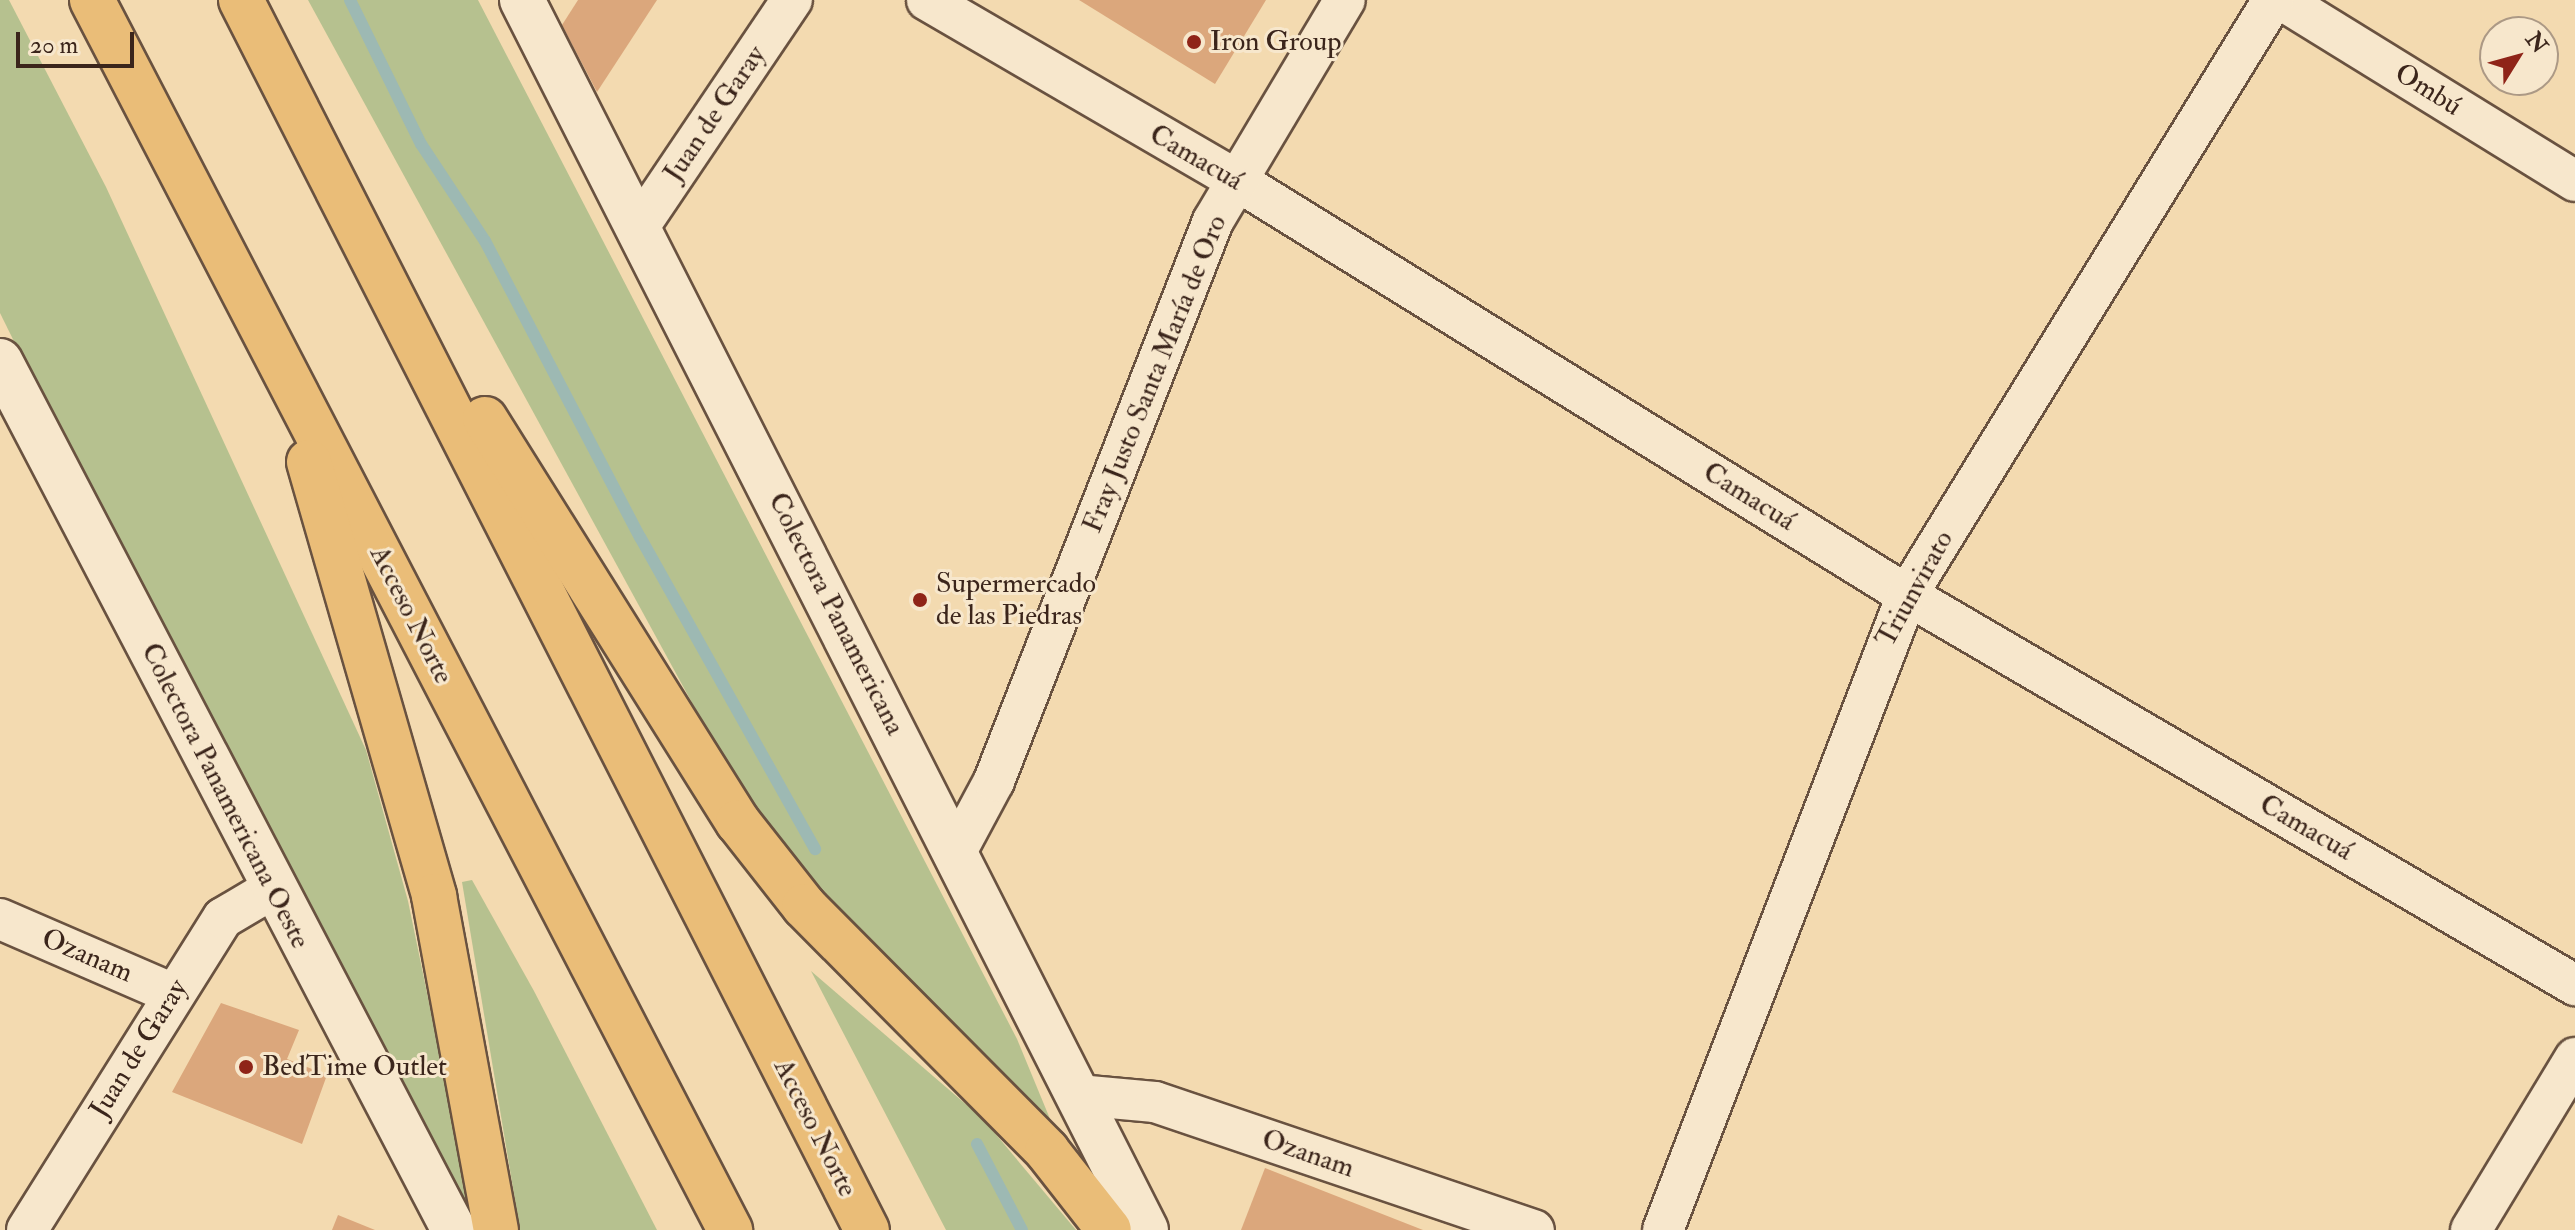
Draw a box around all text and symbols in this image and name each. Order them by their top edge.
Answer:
scale bar [20,16,138,66]
north arrow [2479,16,2559,96]
place label: Iron Group [1210,25,1341,59]
text: N [2519,26,2554,59]
text: 20 m [30,30,78,61]
marker: Iron Group [1185,33,1203,51]
street label: Juan de Garay [657,39,773,189]
street label: Ombú [2388,57,2468,123]
street label: Camacuá [1143,118,1249,198]
street label: Fray Justo Santa María de Oro [1076,210,1234,538]
street label: Camacuá [1697,456,1801,538]
street label: Colectora Panamericana [760,487,912,741]
street label: Triunvirato [1869,525,1961,653]
street label: Acceso Norte [362,541,460,689]
place label: Supermercado de las Piedras [936,567,1096,633]
marker: Supermercado de las Piedras [911,591,929,609]
street label: Colectora Panamericana Oeste [133,638,317,954]
street label: Camacuá [2253,788,2359,868]
street label: Ozanam [36,922,138,990]
street label: Juan de Garay [83,973,195,1125]
place label: BedTime Outlet [262,1050,447,1084]
street label: Acceso Norte [766,1054,864,1202]
marker: BedTime Outlet [237,1058,255,1076]
street label: Ozanam [1257,1123,1359,1185]

